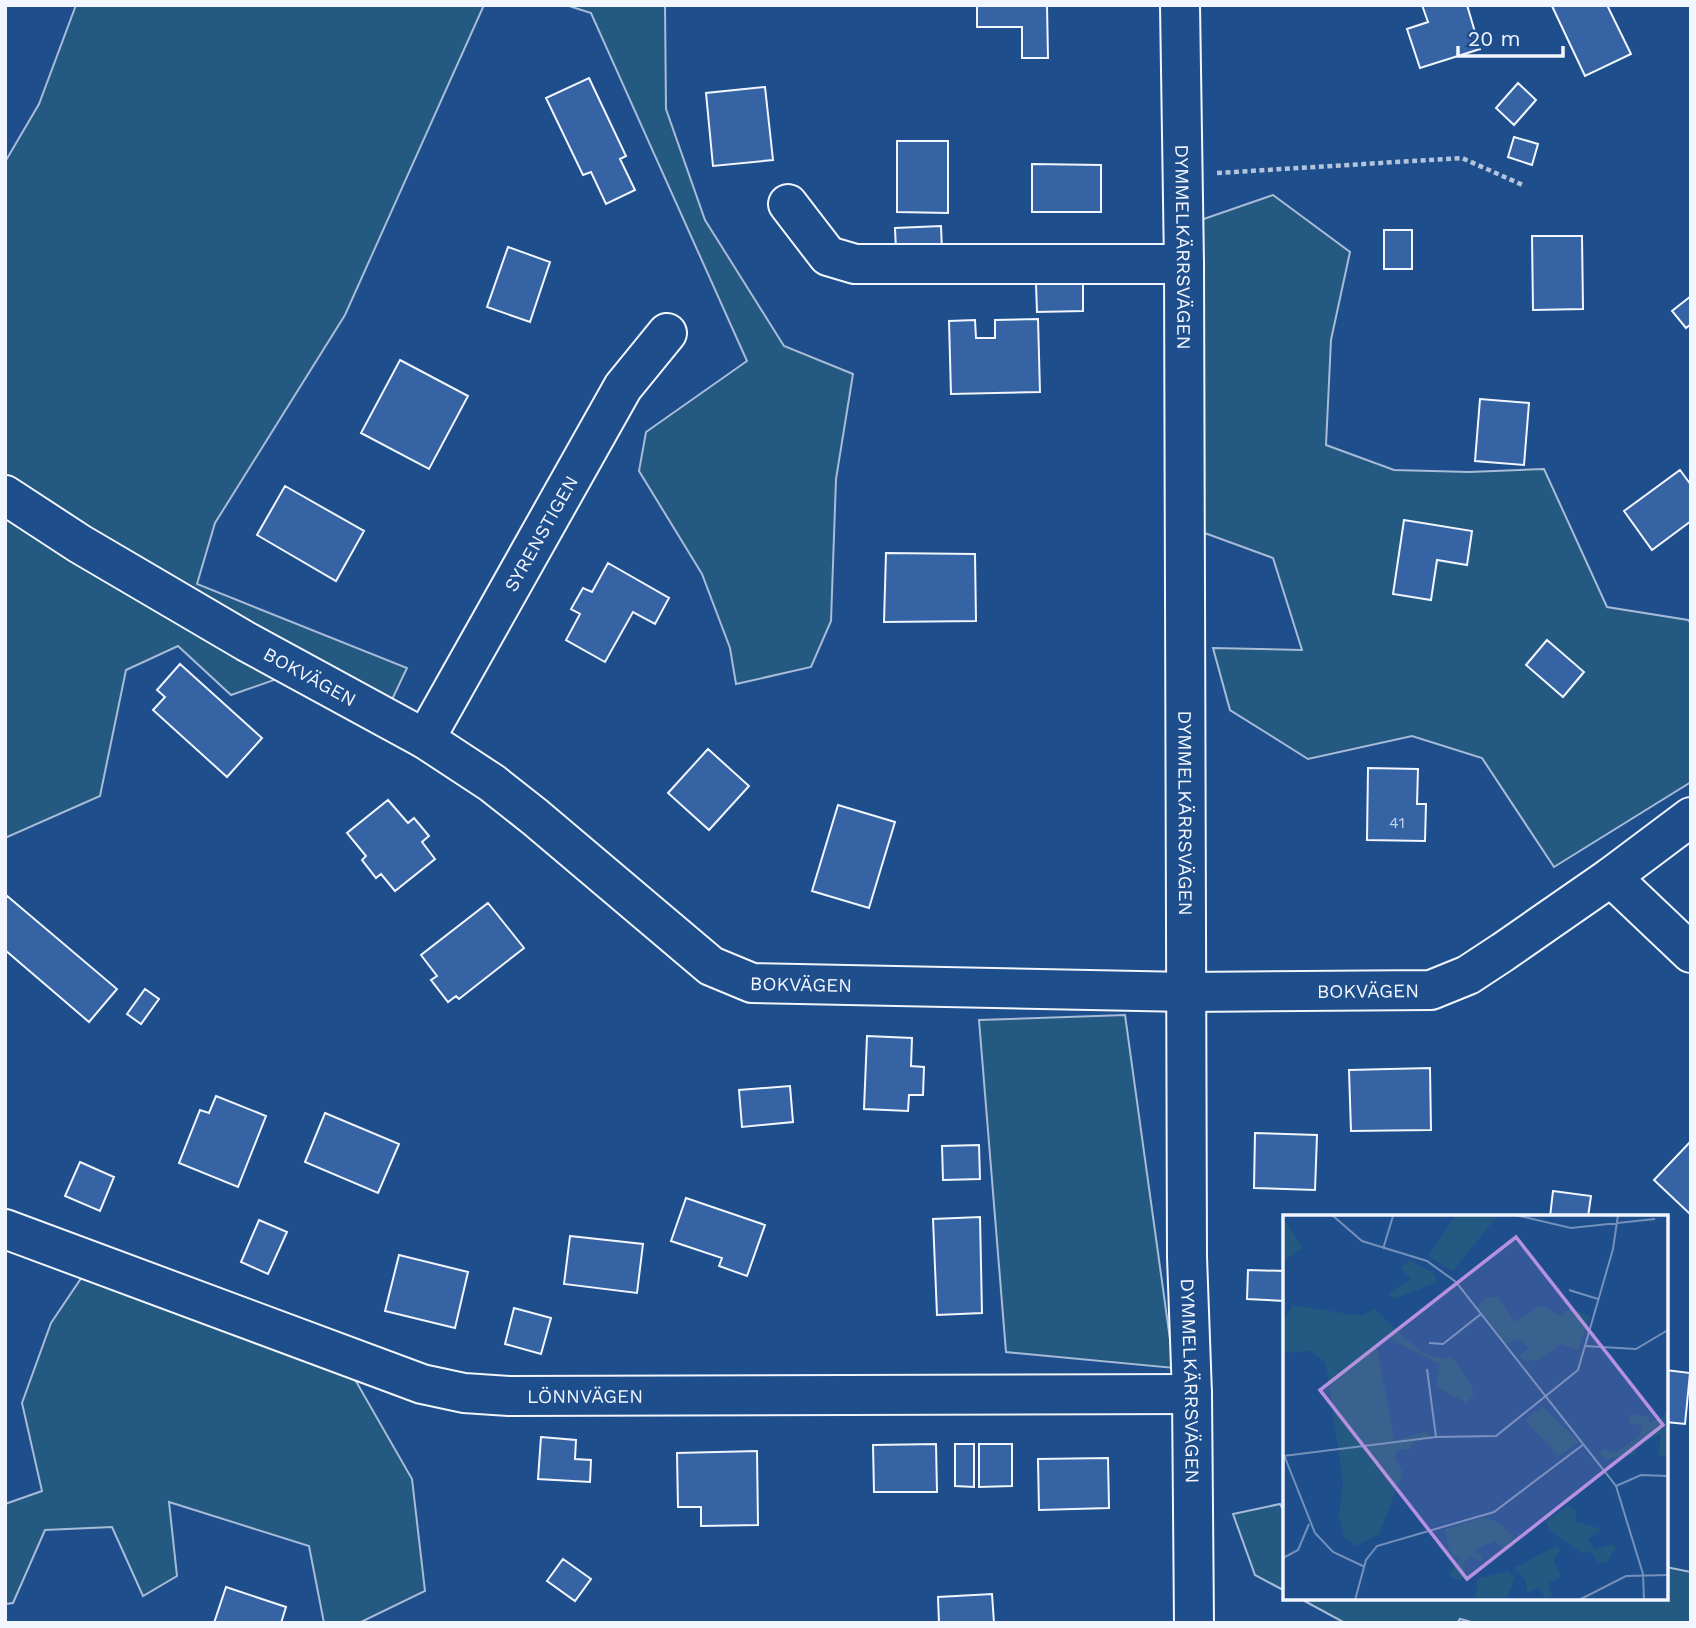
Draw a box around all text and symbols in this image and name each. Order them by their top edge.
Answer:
scale bar [1458,14,1563,58]
text: 20 m [1468,26,1520,51]
street label: DYMMELKÄRRSVÄGEN [1170,144,1195,350]
street label: SYRENSTIGEN [499,471,583,596]
street label: BOKVÄGEN [259,642,360,711]
street label: DYMMELKÄRRSVÄGEN [1173,710,1197,916]
house number: 41 [1389,813,1405,832]
street label: BOKVÄGEN [750,972,852,997]
street label: BOKVÄGEN [1317,979,1419,1003]
inset map [1283,1215,1668,1600]
street label: DYMMELKÄRRSVÄGEN [1176,1278,1204,1484]
street label: LÖNNVÄGEN [527,1385,643,1408]

